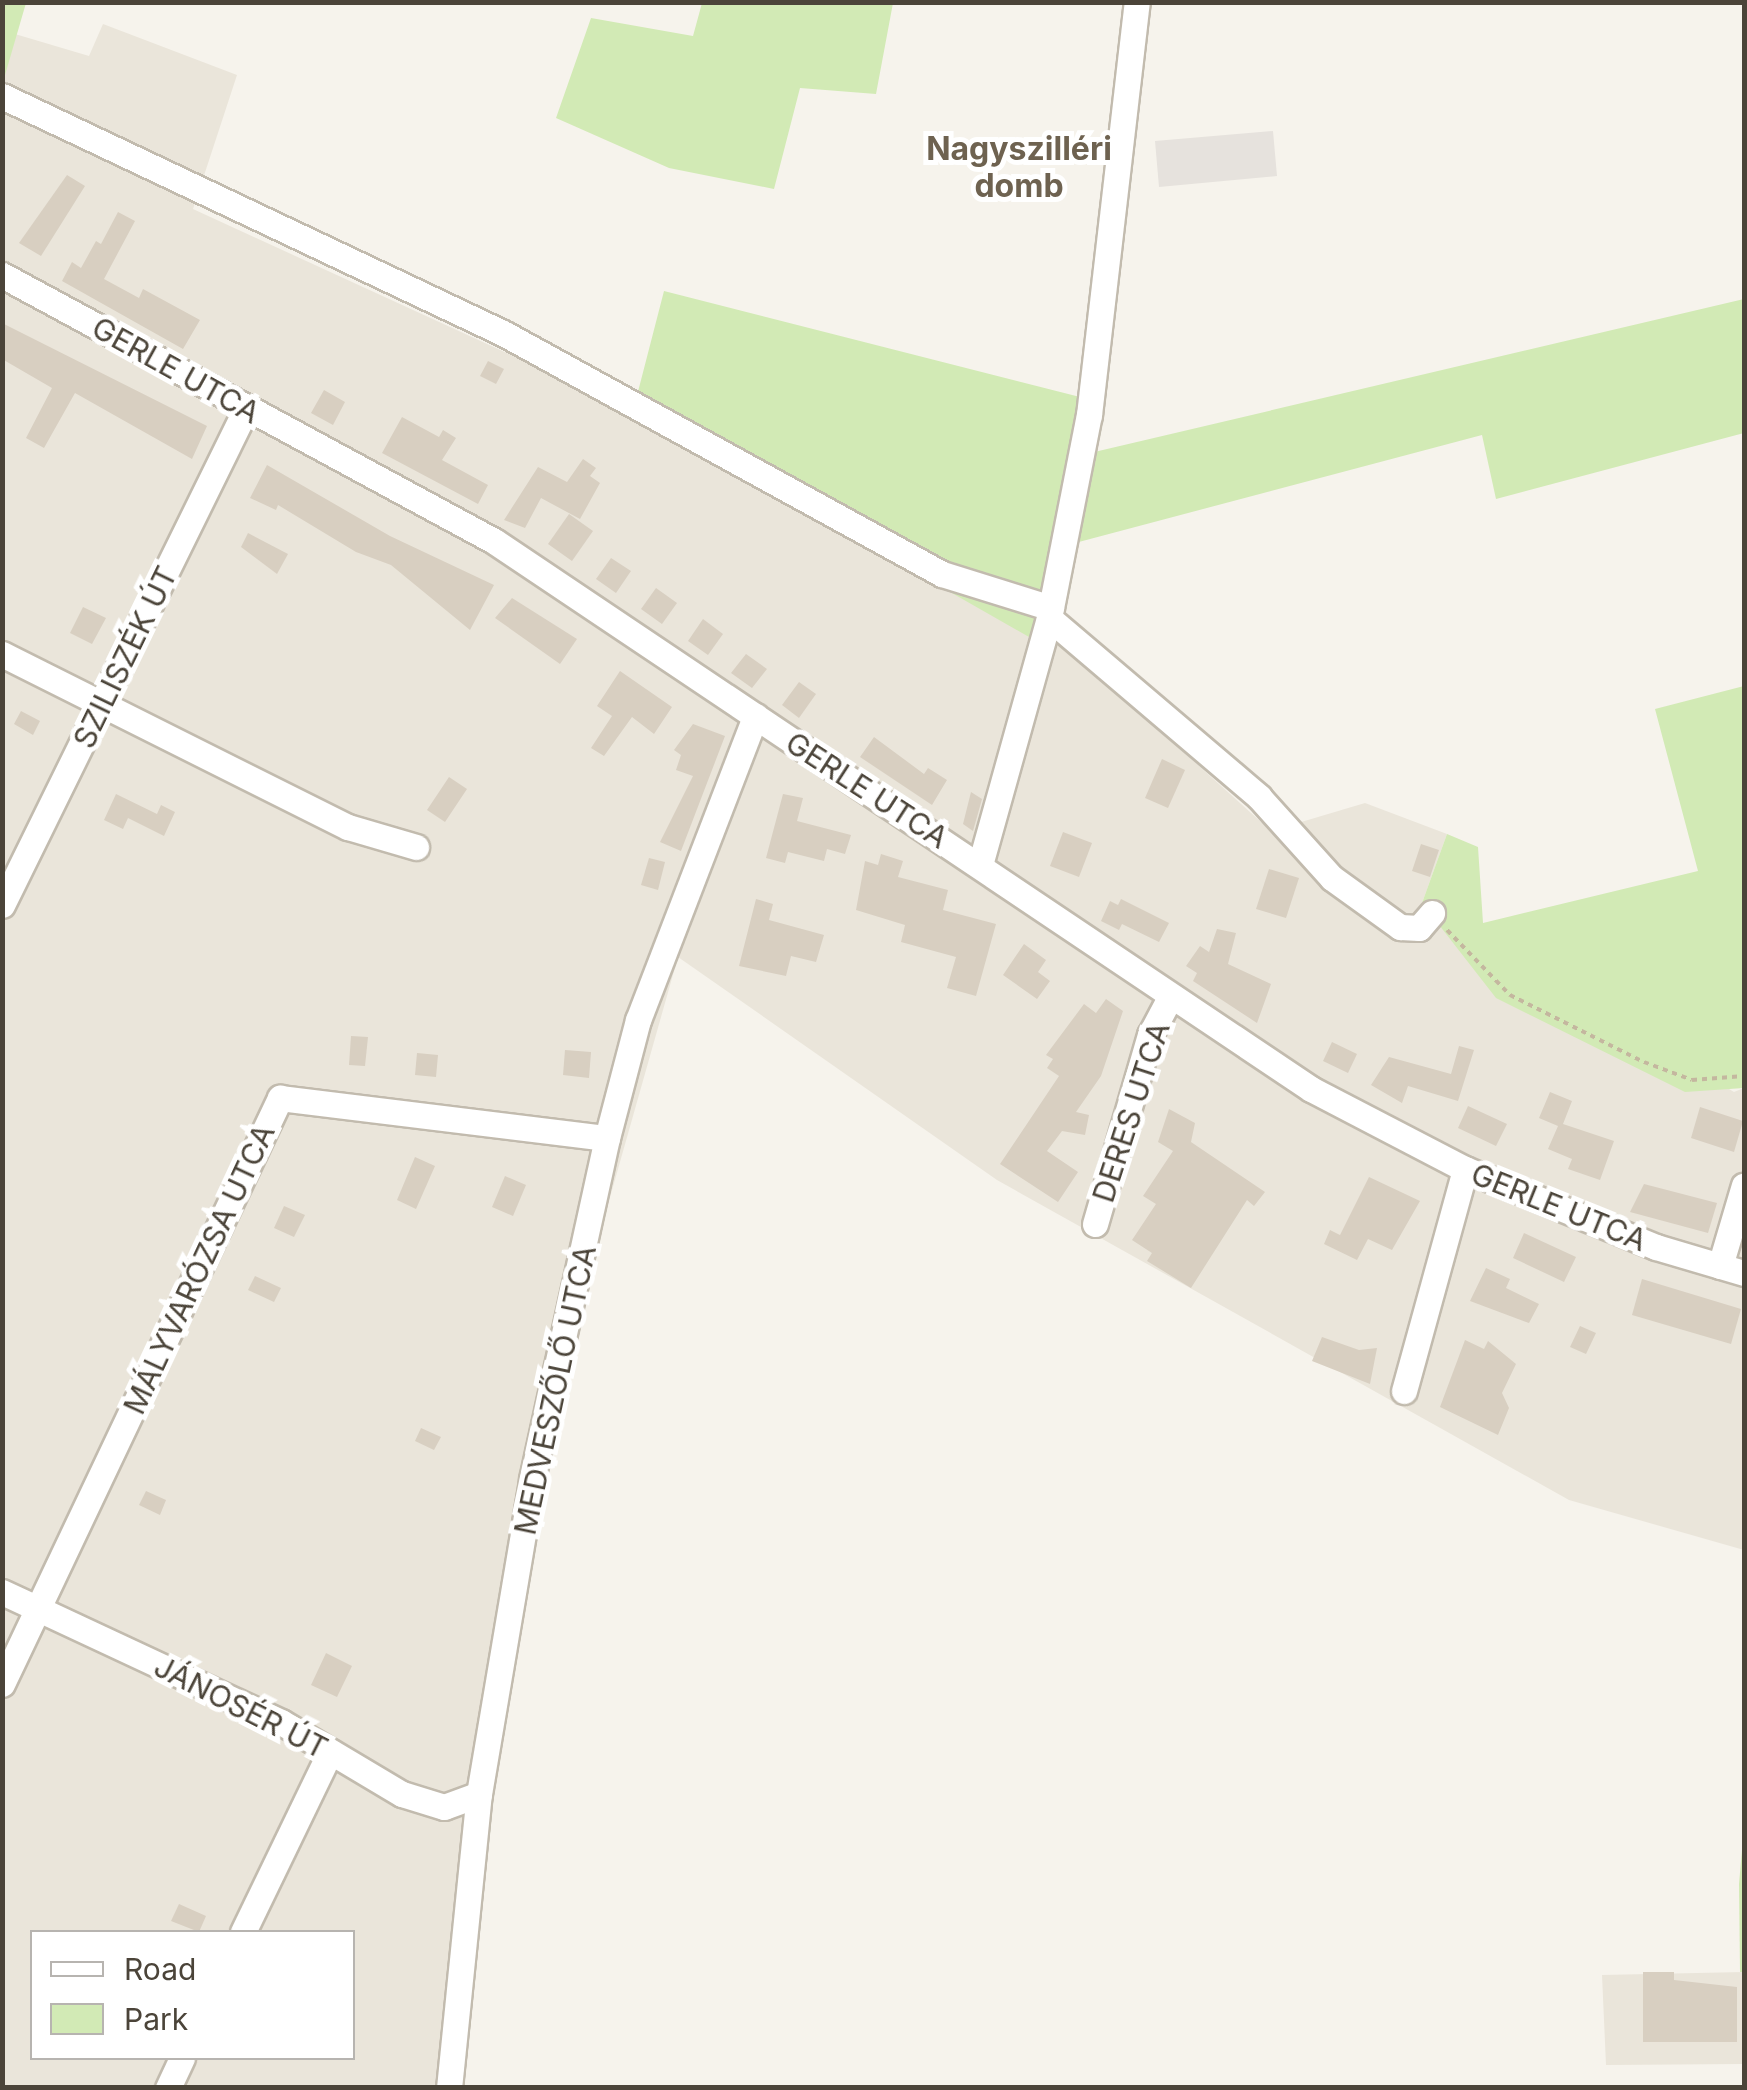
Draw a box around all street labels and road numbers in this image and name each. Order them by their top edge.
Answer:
street label: GERLE UTCA [86,309,266,431]
street label: SZILISZÉK ÚT [66,560,184,754]
street label: GERLE UTCA [779,724,955,856]
street label: DERES UTCA [1085,1017,1177,1207]
street label: MÁLYVARÓZSA UTCA [116,1118,282,1420]
street label: GERLE UTCA [1466,1155,1652,1259]
street label: MEDVESZŐLŐ UTCA [507,1242,603,1538]
street label: JÁNOSÉR ÚT [148,1648,334,1766]

